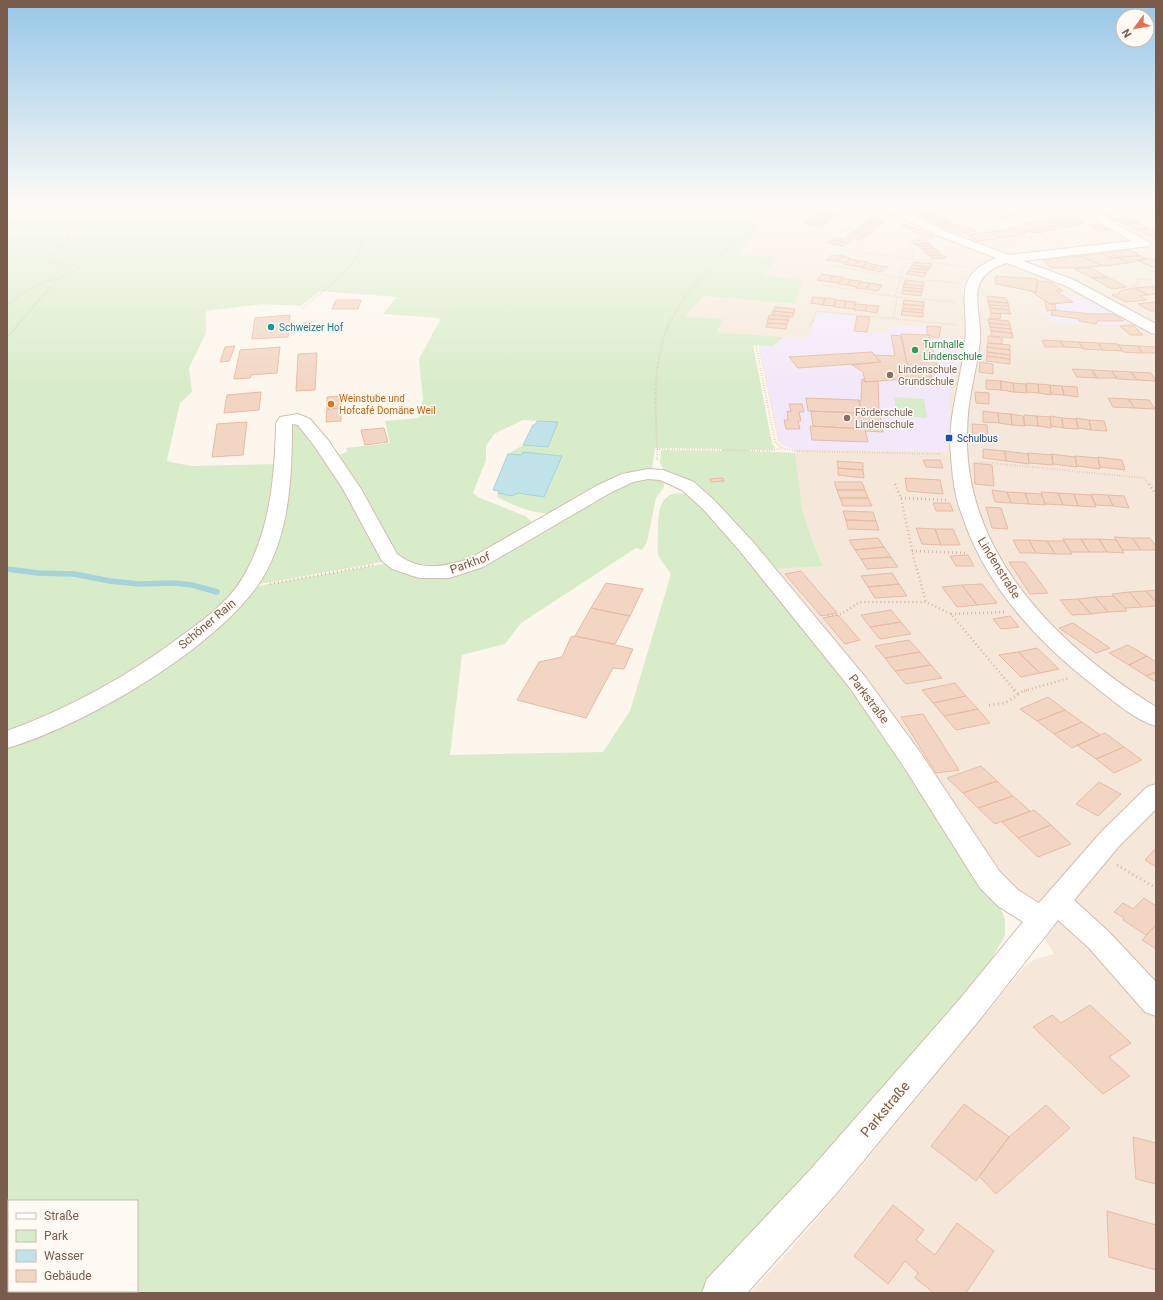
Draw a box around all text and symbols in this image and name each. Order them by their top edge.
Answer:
north arrow [1115,8,1155,48]
text: N [1119,26,1135,40]
marker: Schweizer Hof [266,322,276,332]
place label: Schweizer Hof [279,322,344,333]
place label: Turnhalle Lindenschule [923,339,982,362]
marker: Turnhalle Lindenschule [910,345,920,355]
place label: Lindenschule Grundschule [898,364,957,387]
marker: Lindenschule Grundschule [885,370,895,380]
place label: Weinstube und Hofcafé Domäne Weil [339,393,436,416]
marker: Weinstube und Hofcafé Domäne Weil [326,399,336,409]
place label: Förderschule Lindenschule [855,407,914,430]
marker: Förderschule Lindenschule [842,413,852,423]
marker: Schulbus [944,433,954,443]
place label: Schulbus [957,433,998,444]
street label: Lindenstraße [975,535,1023,601]
street label: Parkhof [448,549,493,577]
street label: Schöner Rain [176,596,238,652]
street label: Parkstraße [846,672,892,726]
street label: Parkstraße [857,1078,913,1140]
legend [8,1200,138,1292]
text: Straße [44,1209,79,1223]
text: Park [44,1229,69,1243]
text: Wasser [44,1249,84,1263]
text: Gebäude [44,1269,92,1283]

